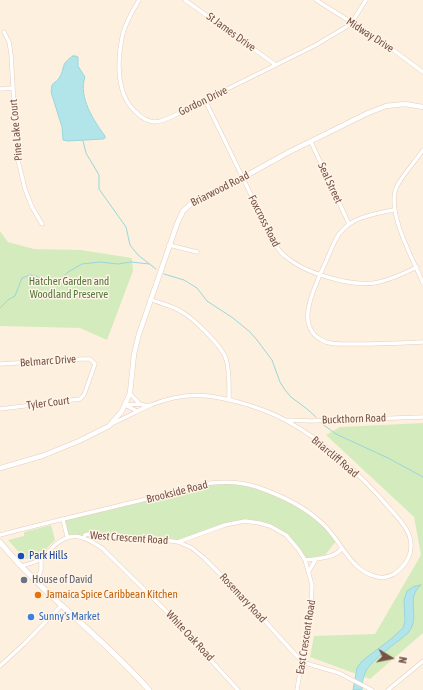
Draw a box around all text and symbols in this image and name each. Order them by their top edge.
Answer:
street label: St James Drive [204,10,258,54]
street label: Midway Drive [344,15,396,55]
street label: Gordon Drive [176,83,230,119]
street label: Pine Lake Court [7,99,25,161]
street label: Seal Street [315,161,345,205]
street label: Briarwood Road [189,169,251,209]
street label: Foxcross Road [245,193,283,249]
park label: Hatcher Garden and Woodland Preserve [29,275,109,301]
street label: Belmarc Drive [19,352,77,370]
street label: Tyler Court [26,394,70,412]
street label: Buckthorn Road [322,411,386,427]
street label: Briarcliff Road [309,434,361,480]
street label: Brookside Road [145,478,209,506]
street label: West Crescent Road [89,529,169,547]
place label: Park Hills [29,549,68,563]
marker: Park Hills [16,551,26,561]
street label: Rosemary Road [217,571,269,625]
place label: House of David [32,573,93,587]
marker: House of David [19,575,29,585]
place label: Jamaica Spice Caribbean Kitchen [46,588,178,602]
marker: Jamaica Spice Caribbean Kitchen [33,590,43,600]
street label: East Crescent Road [294,599,318,675]
street label: White Oak Road [163,608,217,664]
place label: Sunny's Market [39,610,100,624]
marker: Sunny's Market [26,612,36,622]
north arrow [371,638,411,678]
text: N [396,656,409,664]

